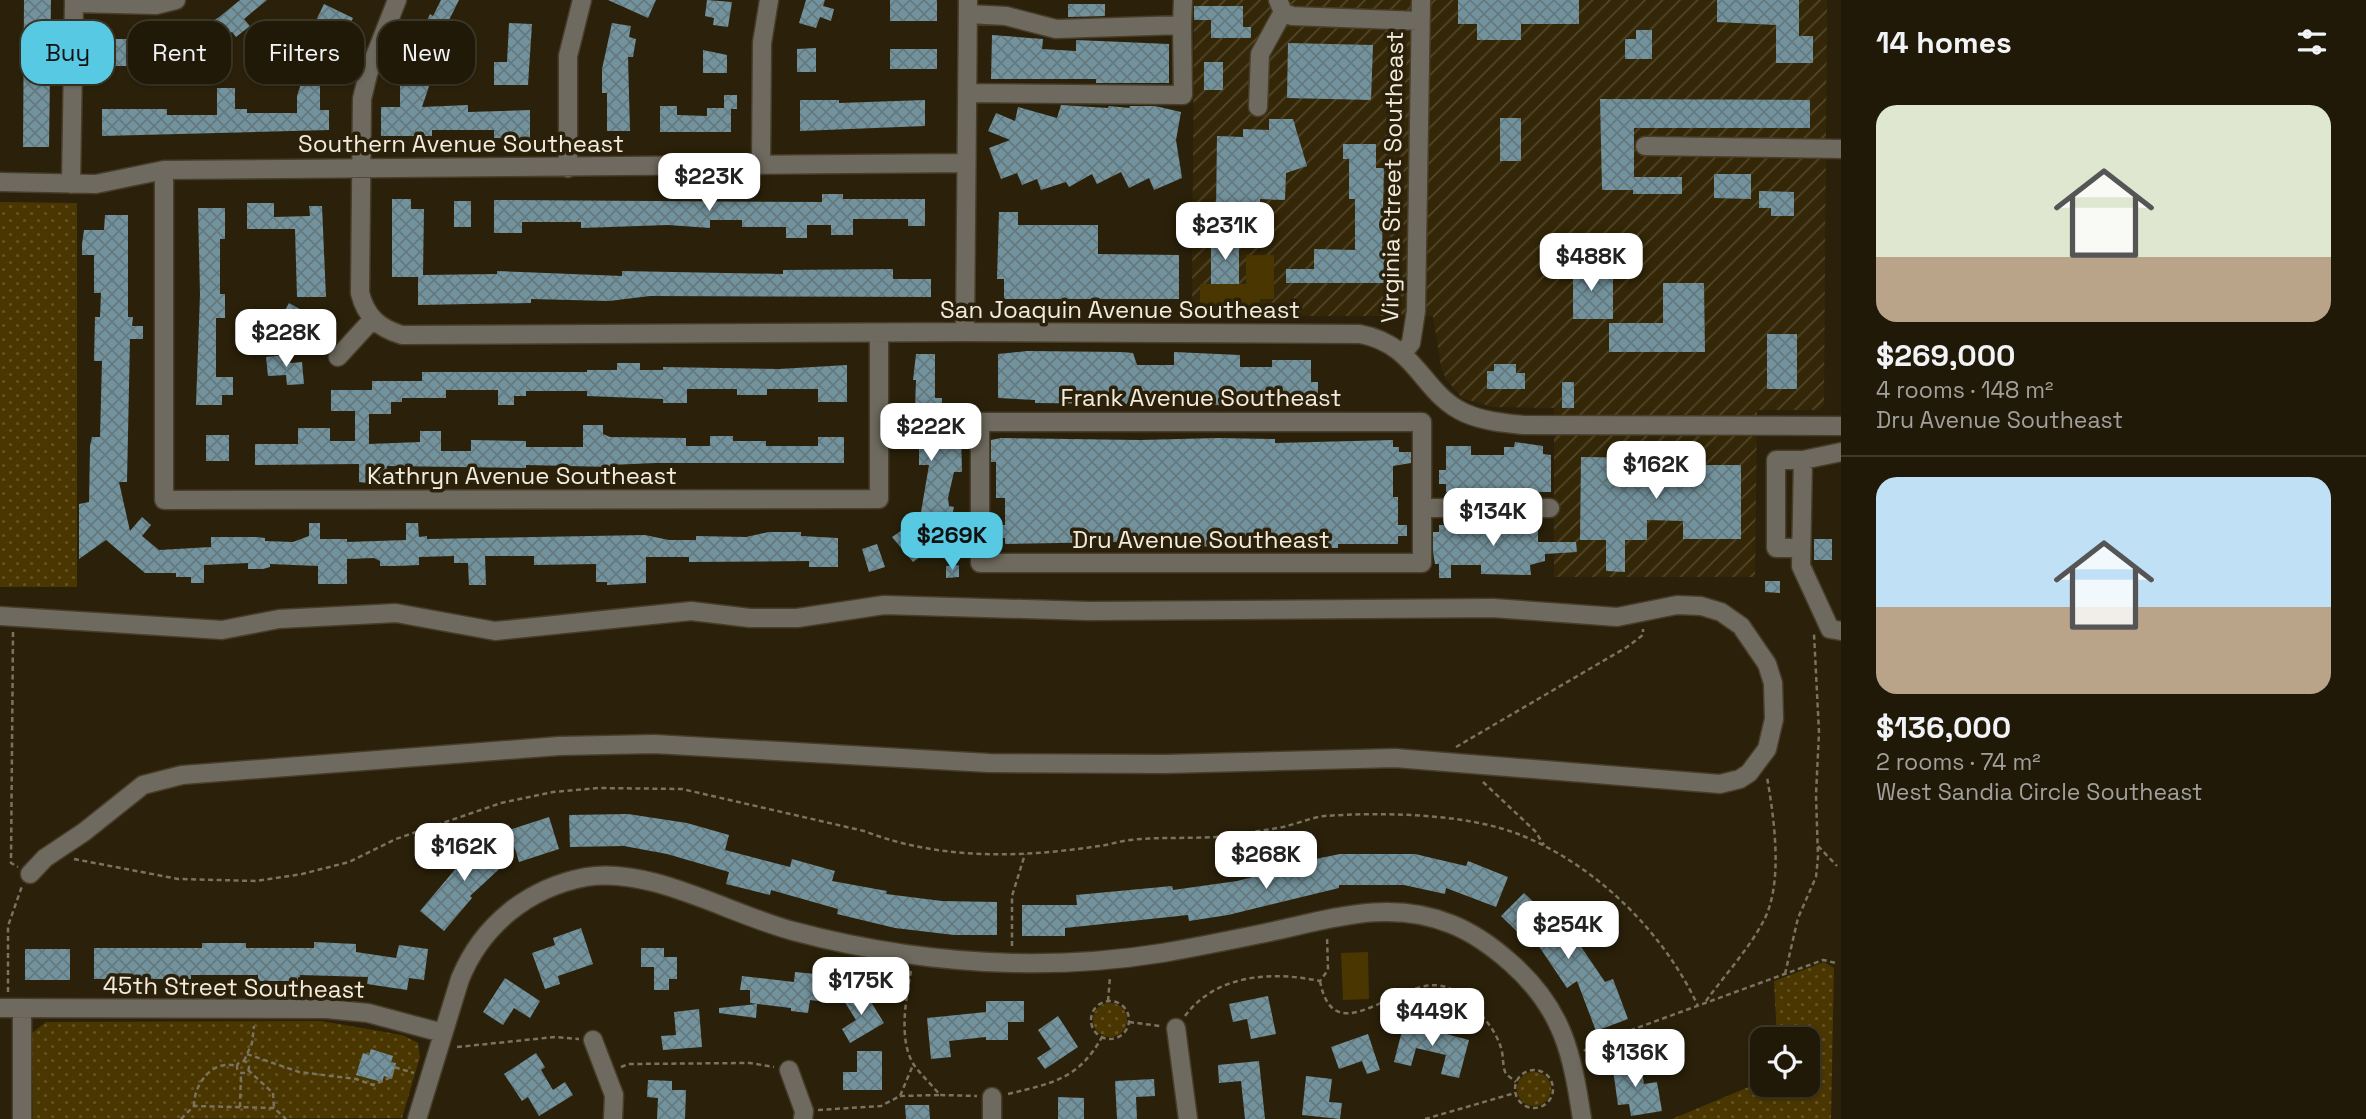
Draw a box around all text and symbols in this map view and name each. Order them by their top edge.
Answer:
chip: Buy [21,21,114,84]
chip: Rent [128,21,231,84]
chip: Filters [245,21,364,84]
chip: New [378,21,475,84]
text: 14 homes [1876,23,2012,62]
icon: filters [2293,23,2331,61]
street label: Virginia Street Southeast [1374,31,1410,323]
street label: Southern Avenue Southeast [298,128,624,159]
icon: home [2041,150,2167,276]
pin: $223K [660,154,758,213]
text: $223K [674,161,744,191]
pin: $231K [1176,202,1274,262]
text: $231K [1192,210,1258,240]
pin: $488K [1542,233,1640,293]
text: $488K [1556,241,1626,271]
street label: San Joaquin Avenue Southeast [940,294,1300,325]
pin: $228K [237,310,335,369]
text: $228K [251,317,321,347]
text: $269,000 [1876,336,2016,375]
text: 4 rooms · 148 m² [1876,375,2053,405]
street label: Frank Avenue Southeast [1060,382,1342,413]
pin: $222K [882,404,980,463]
text: Dru Avenue Southeast [1876,405,2123,435]
text: $222K [896,411,966,441]
pin: $162K [1607,442,1705,501]
text: $162K [1623,449,1689,479]
street label: Kathryn Avenue Southeast [367,460,677,491]
pin: $134K [1444,489,1542,548]
text: $134K [1459,496,1527,526]
pin: $269K [903,512,1001,572]
text: $269K [917,520,987,550]
icon: home [2041,522,2167,648]
street label: Dru Avenue Southeast [1072,524,1330,555]
text: $136,000 [1876,708,2011,747]
text: 2 rooms · 74 m² [1876,747,2041,777]
text: West Sandia Circle Southeast [1876,777,2203,807]
pin: $162K [415,824,513,883]
text: $162K [431,831,497,861]
pin: $268K [1217,832,1315,891]
text: $268K [1231,839,1301,869]
pin: $254K [1519,902,1617,961]
text: $254K [1533,909,1603,939]
pin: $175K [812,958,910,1017]
text: $175K [828,965,894,995]
street label: 45th Street Southeast [103,969,365,1005]
pin: $449K [1383,988,1481,1048]
text: $449K [1396,996,1468,1026]
map controls [1750,1027,1820,1097]
button: locate [1750,1027,1820,1097]
pin: $136K [1586,1030,1684,1089]
text: $136K [1602,1037,1668,1067]

